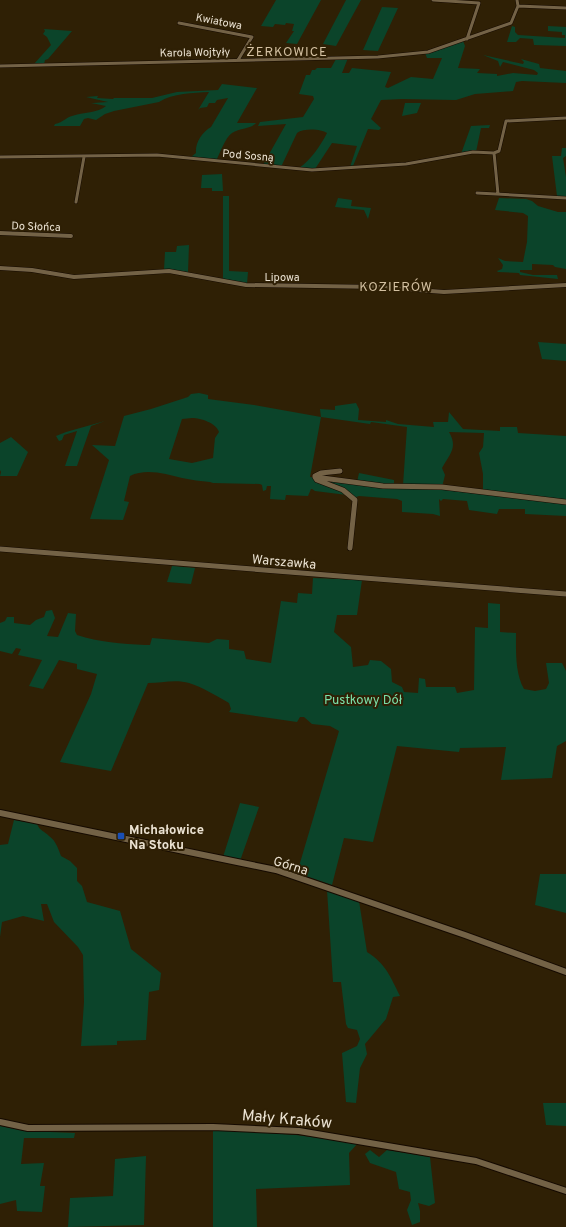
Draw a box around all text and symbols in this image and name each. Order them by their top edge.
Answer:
street label: Kwiatowa [195,11,243,33]
district label: ŻERKOWICE [246,43,328,61]
street label: Karola Wojtyły [160,45,231,61]
street label: Pod Sosną [222,147,274,165]
street label: Do Słońca [11,219,61,235]
street label: Lipowa [265,271,300,285]
district label: KOZIERÓW [359,278,433,296]
street label: Warszawka [251,552,317,574]
park label: Pustkowy Dół [324,693,403,709]
place label: Michałowice Na Stoku [129,823,204,854]
marker: Michałowice Na Stoku [116,831,126,841]
street label: Górna [271,854,310,880]
street label: Mały Kraków [241,1106,333,1134]

